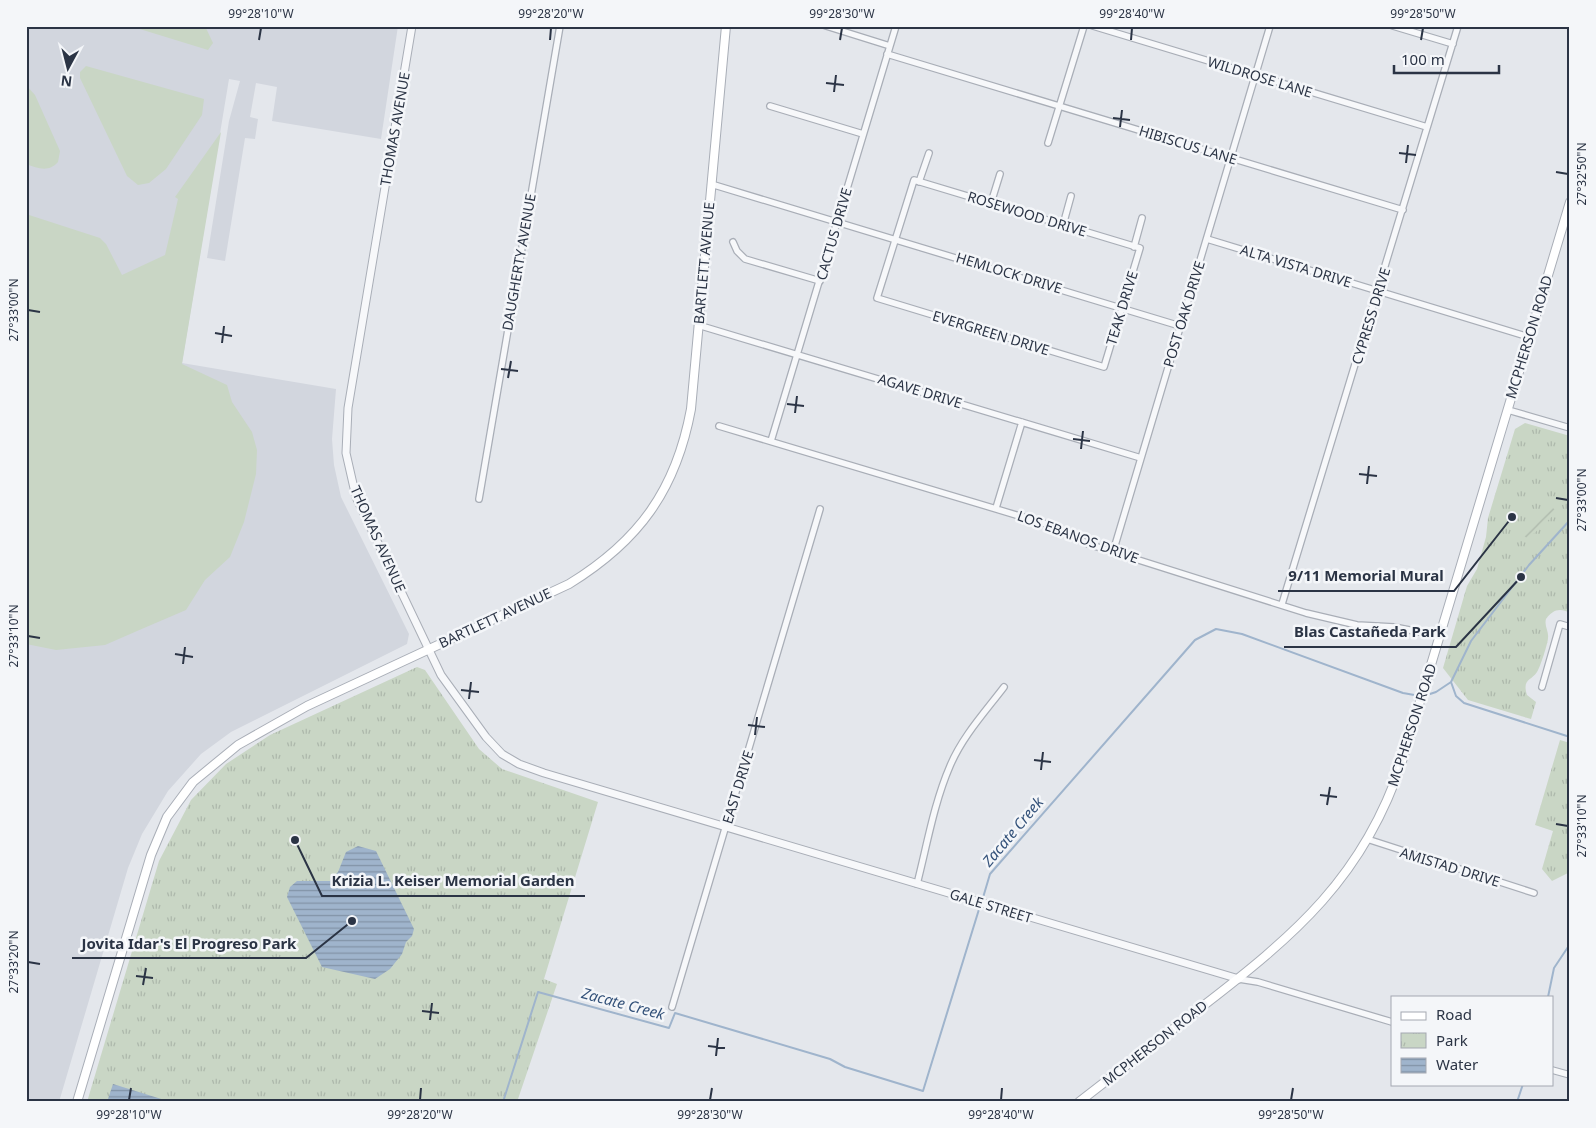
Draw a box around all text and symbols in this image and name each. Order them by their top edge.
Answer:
text: 99°28'10"W [228,5,294,22]
text: 99°28'20"W [518,5,584,22]
text: 99°28'30"W [809,5,875,22]
text: 99°28'40"W [1099,5,1165,22]
text: 99°28'50"W [1390,5,1456,22]
north arrow [42,42,92,92]
scale bar [1394,42,1498,74]
text: 100 m [1401,49,1445,69]
street label: WILDROSE LANE [1205,52,1315,102]
street label: THOMAS AVENUE [375,70,414,187]
text: N [60,71,73,92]
street label: HIBISCUS LANE [1137,121,1240,168]
text: 27°32'50"N [1573,142,1590,206]
street label: CACTUS DRIVE [811,185,856,282]
street label: ROSEWOOD DRIVE [965,186,1089,241]
street label: DAUGHERTY AVENUE [497,192,540,332]
street label: BARTLETT AVENUE [689,201,718,325]
street label: ALTA VISTA DRIVE [1238,240,1354,291]
street label: HEMLOCK DRIVE [954,247,1064,298]
street label: POST OAK DRIVE [1158,258,1209,369]
street label: CYPRESS DRIVE [1347,265,1394,367]
street label: TEAK DRIVE [1101,268,1142,347]
street label: MCPHERSON ROAD [1501,273,1556,401]
text: 27°33'00"N [5,278,22,342]
street label: EVERGREEN DRIVE [930,306,1052,359]
street label: AGAVE DRIVE [876,369,964,412]
text: 27°33'00"N [1573,468,1590,532]
street label: THOMAS AVENUE [346,482,411,595]
street label: LOS EBANOS DRIVE [1015,506,1142,567]
callout: 9/11 Memorial Mural [1278,561,1454,591]
text: 9/11 Memorial Mural [1288,565,1444,585]
street label: BARTLETT AVENUE [435,583,554,652]
text: 27°33'10"N [5,604,22,668]
callout: Blas Castañeda Park [1284,617,1456,647]
text: Blas Castañeda Park [1294,621,1447,641]
street label: MCPHERSON ROAD [1383,661,1440,789]
street label: EAST DRIVE [717,748,758,826]
water label: Zacate Creek [977,792,1048,871]
text: 27°33'10"N [1573,794,1590,858]
street label: AMISTAD DRIVE [1398,842,1502,891]
callout: Krizia L. Keiser Memorial Garden [322,866,585,896]
text: Krizia L. Keiser Memorial Garden [332,870,575,890]
street label: GALE STREET [948,884,1035,927]
callout: Jovita Idar's El Progreso Park [72,928,306,958]
text: 27°33'20"N [5,930,22,994]
text: Jovita Idar's El Progreso Park [80,933,297,953]
water label: Zacate Creek [579,982,667,1024]
street label: MCPHERSON ROAD [1098,996,1211,1090]
legend [1391,996,1554,1086]
text: Road [1436,1004,1472,1024]
text: Park [1436,1030,1468,1050]
text: Water [1436,1054,1478,1074]
text: 99°28'10"W [96,1106,162,1123]
text: 99°28'20"W [387,1106,453,1123]
text: 99°28'30"W [677,1106,743,1123]
text: 99°28'40"W [968,1106,1034,1123]
text: 99°28'50"W [1258,1106,1324,1123]

